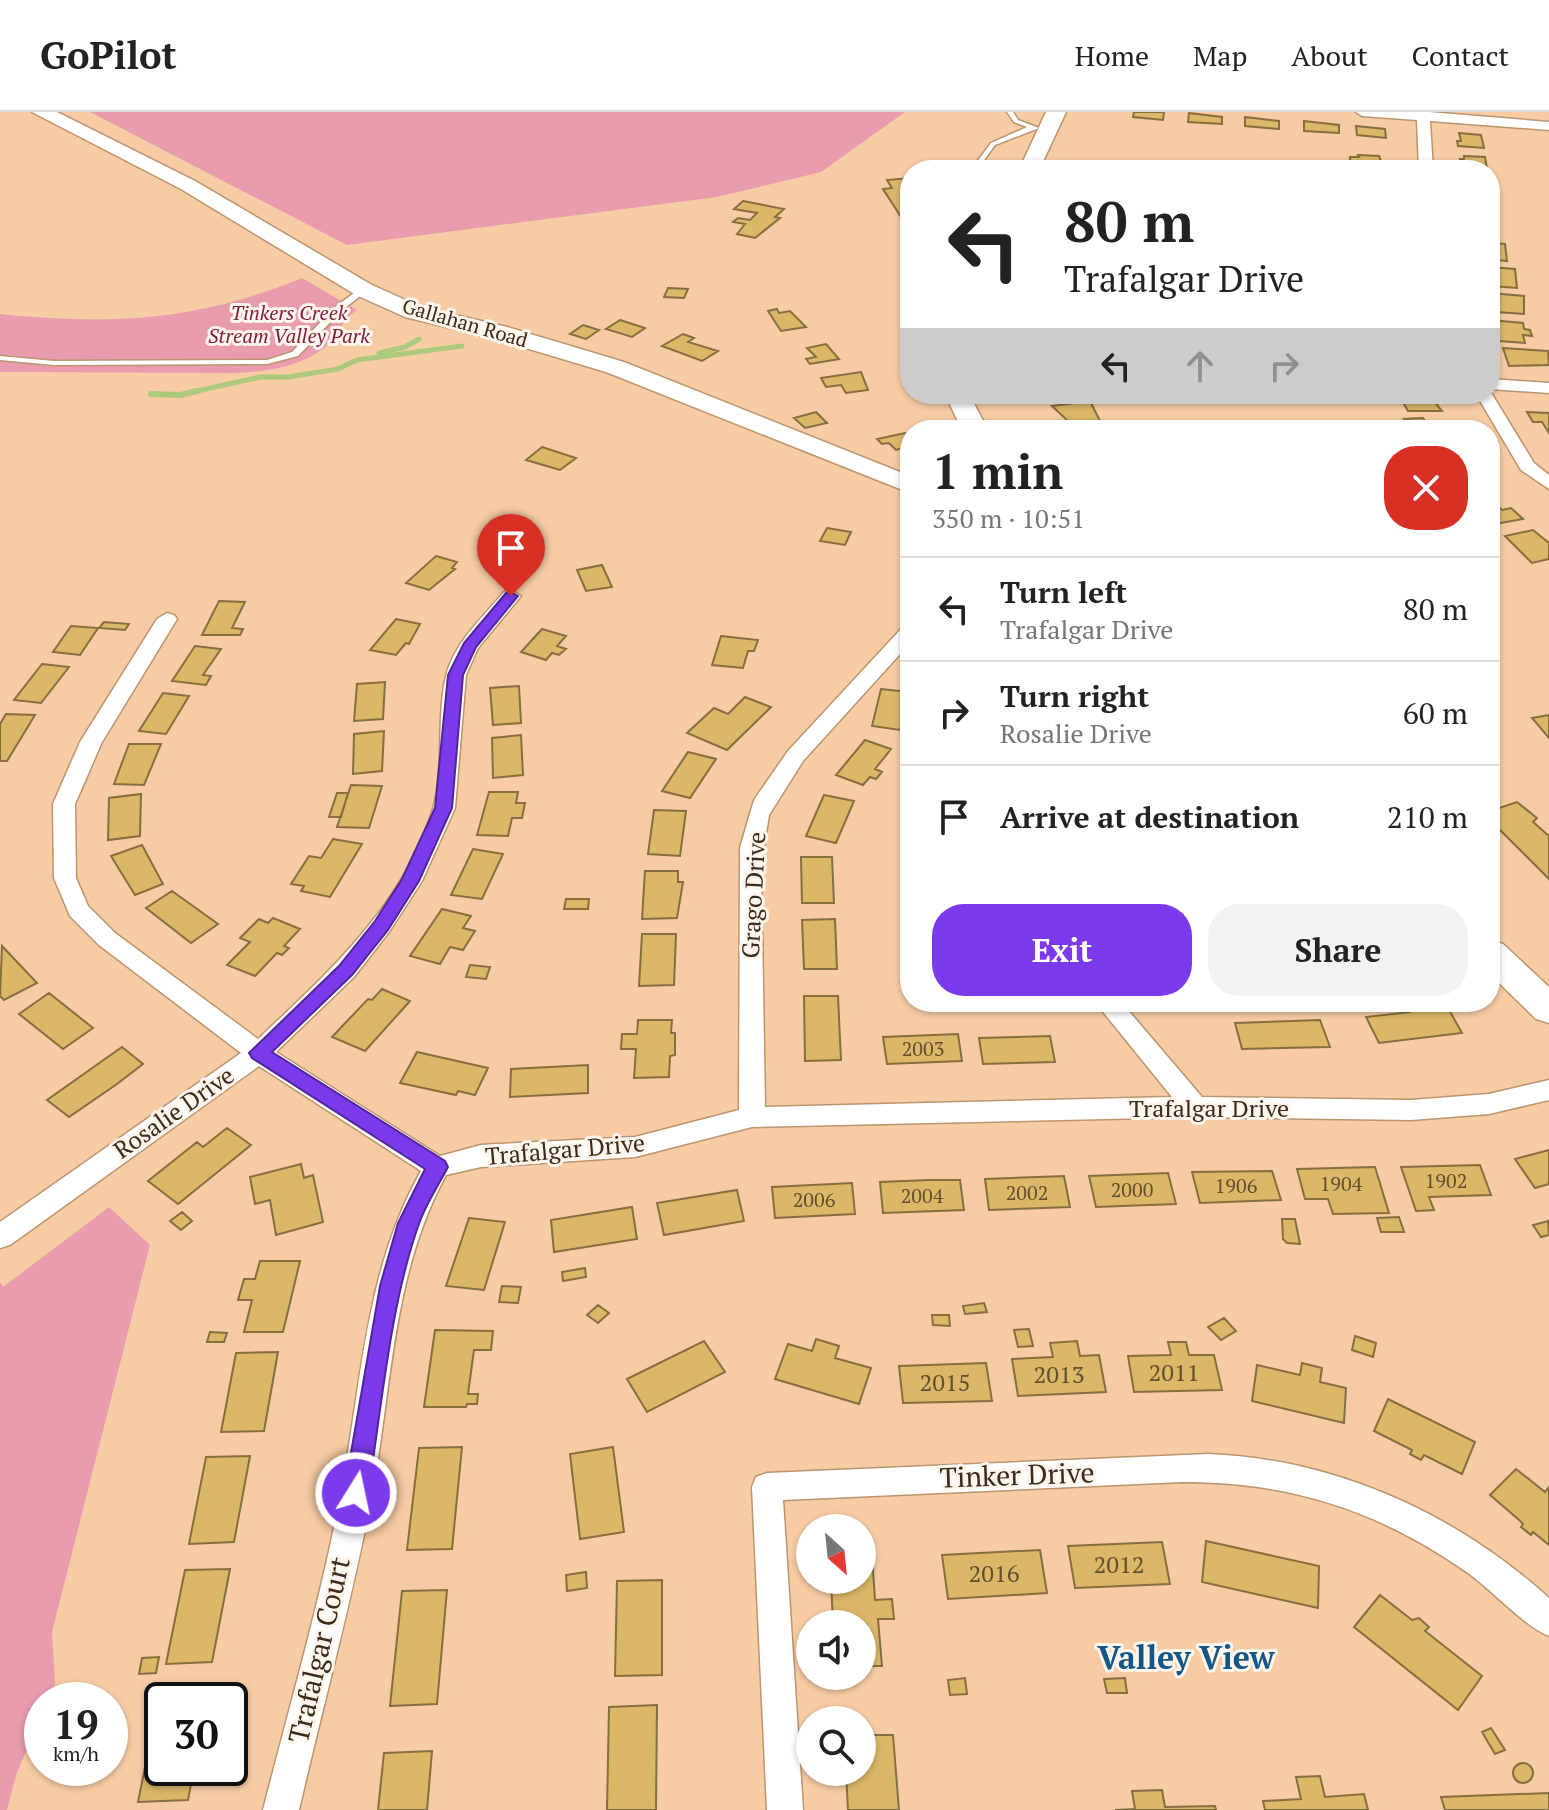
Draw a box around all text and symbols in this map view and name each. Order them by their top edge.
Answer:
text: GoPilot [40,30,177,80]
text: Home [1075,37,1149,74]
text: Map [1193,37,1247,74]
text: About [1291,37,1368,74]
text: Contact [1412,37,1509,74]
text: 80 m [1064,184,1194,258]
icon: left [932,192,1036,296]
text: Trafalgar Drive [1064,255,1304,302]
street label: Gallahan Road [399,292,531,353]
park label: Tinkers Creek Stream Valley Park [208,299,370,349]
icon: left [1094,344,1138,388]
icon: ahead [1178,344,1222,388]
icon: right [1262,344,1306,388]
text: 1 min [932,439,1063,503]
button: close [1384,446,1468,530]
text: 350 m · 10:51 [932,501,1085,535]
pin [477,514,545,596]
icon: arrive [489,526,533,570]
text: Turn left [1000,572,1127,612]
icon: left [932,587,976,631]
text: 80 m [1403,589,1468,629]
text: Trafalgar Drive [1000,612,1173,646]
text: Turn right [1000,676,1149,716]
icon: right [932,691,976,735]
text: 60 m [1403,693,1468,733]
text: Rosalie Drive [1000,716,1152,750]
icon: arrive [932,795,976,839]
text: Arrive at destination [1000,797,1299,837]
text: 210 m [1387,797,1468,837]
street label: Grago Drive [734,831,772,959]
button: Exit [932,904,1192,996]
button: Share [1208,904,1468,996]
house number: 2003 [902,1035,944,1062]
street label: Rosalie Drive [107,1059,240,1166]
street label: Trafalgar Drive [1129,1092,1289,1124]
street label: Trafalgar Drive [484,1126,646,1172]
house number: 1902 [1425,1167,1467,1194]
house number: 1904 [1320,1170,1363,1197]
house number: 1906 [1215,1172,1258,1199]
house number: 2000 [1111,1176,1153,1203]
house number: 2002 [1006,1179,1048,1206]
house number: 2004 [901,1182,944,1209]
house number: 2006 [793,1186,836,1213]
house number: 2011 [1148,1356,1200,1388]
house number: 2013 [1033,1358,1085,1390]
house number: 2015 [919,1366,971,1398]
position arrow [314,1451,398,1535]
street label: Tinker Drive [939,1453,1095,1496]
north arrow [796,1514,876,1594]
map controls [796,1514,876,1786]
house number: 2012 [1093,1548,1145,1580]
street label: Trafalgar Court [279,1553,358,1747]
house number: 2016 [968,1557,1020,1589]
button: sound [796,1610,876,1690]
district label: Valley View [1097,1636,1276,1678]
speed limit sign: 30 [144,1682,248,1786]
text: 19 [53,1697,99,1750]
button: search [796,1706,876,1786]
text: km/h [53,1740,99,1767]

